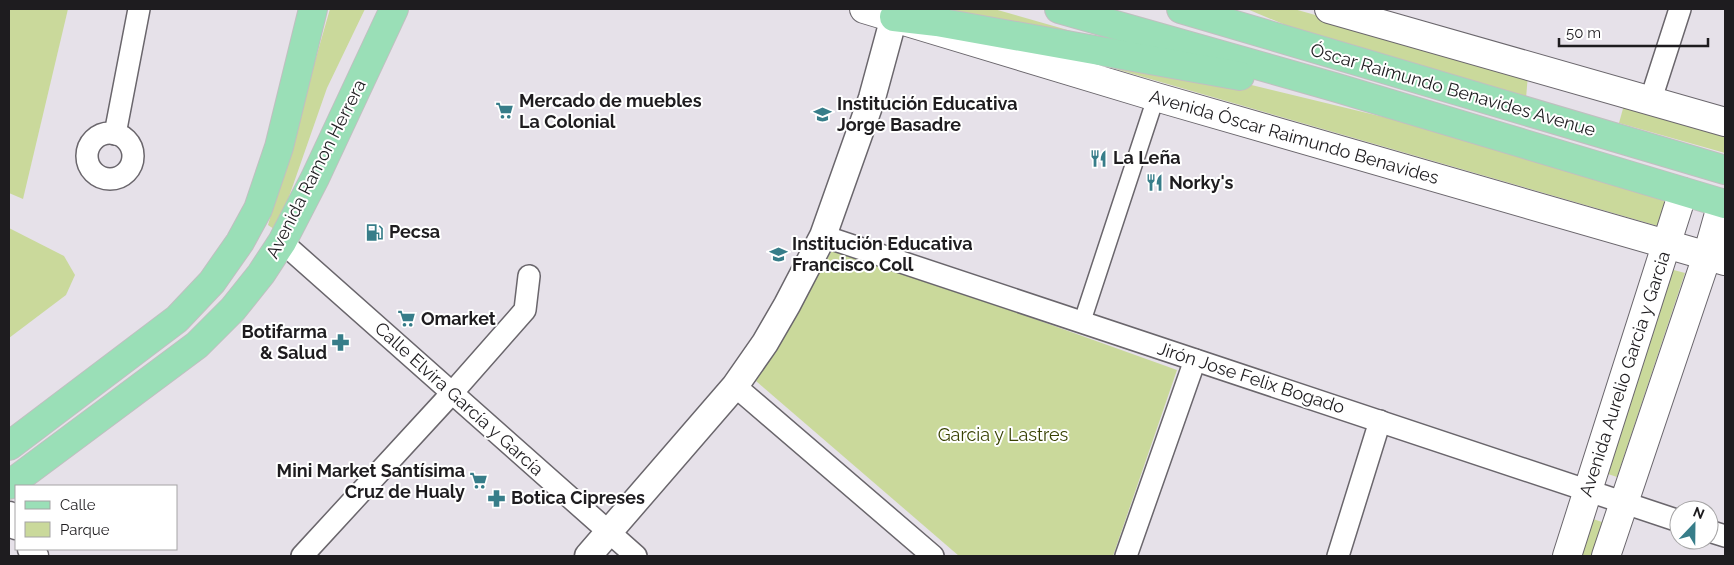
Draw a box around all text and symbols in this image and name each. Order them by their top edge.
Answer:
scale bar [1559,15,1708,47]
text: 50 m [1566,24,1601,42]
street label: Óscar Raimundo Benavides Avenue [1308,38,1599,140]
street label: Avenida Ramon Herrera [261,76,370,262]
street label: Avenida Óscar Raimundo Benavides [1147,84,1442,188]
place label: Mercado de muebles La Colonial [519,90,702,132]
place label: Institución Educativa Jorge Basadre [837,93,1018,135]
supermarket icon: Mercado de muebles La Colonial [495,101,515,121]
school or university icon: Institución Educativa Jorge Basadre [813,104,833,124]
place label: La Leña [1113,147,1181,168]
restaurant icon: La Leña [1089,148,1109,168]
place label: Norky's [1169,172,1233,193]
restaurant icon: Norky's [1145,173,1165,193]
place label: Pecsa [389,221,440,242]
fuel station icon: Pecsa [365,222,385,242]
place label: Institución Educativa Francisco Coll [792,233,973,275]
school or university icon: Institución Educativa Francisco Coll [768,244,788,264]
street label: Avenida Aurelio Garcia y Garcia [1575,248,1674,499]
place label: Omarket [421,308,496,329]
supermarket icon: Omarket [397,309,417,329]
street label: Calle Elvira García y García [371,317,548,480]
place label: Botifarma & Salud [241,321,327,363]
pharmacy icon: Botifarma & Salud [331,332,351,352]
street label: Jirón Jose Felix Bogado [1155,337,1348,418]
park label: Garcia y Lastres [938,424,1069,445]
place label: Mini Market Santísima Cruz de Hualy [277,460,465,502]
supermarket icon: Mini Market Santísima Cruz de Hualy [469,471,489,491]
legend [15,485,178,550]
place label: Botica Cipreses [511,487,645,508]
pharmacy icon: Botica Cipreses [487,488,507,508]
text: Calle [60,496,96,514]
north arrow [1669,500,1719,550]
text: N [1691,504,1707,522]
text: Parque [60,521,110,539]

